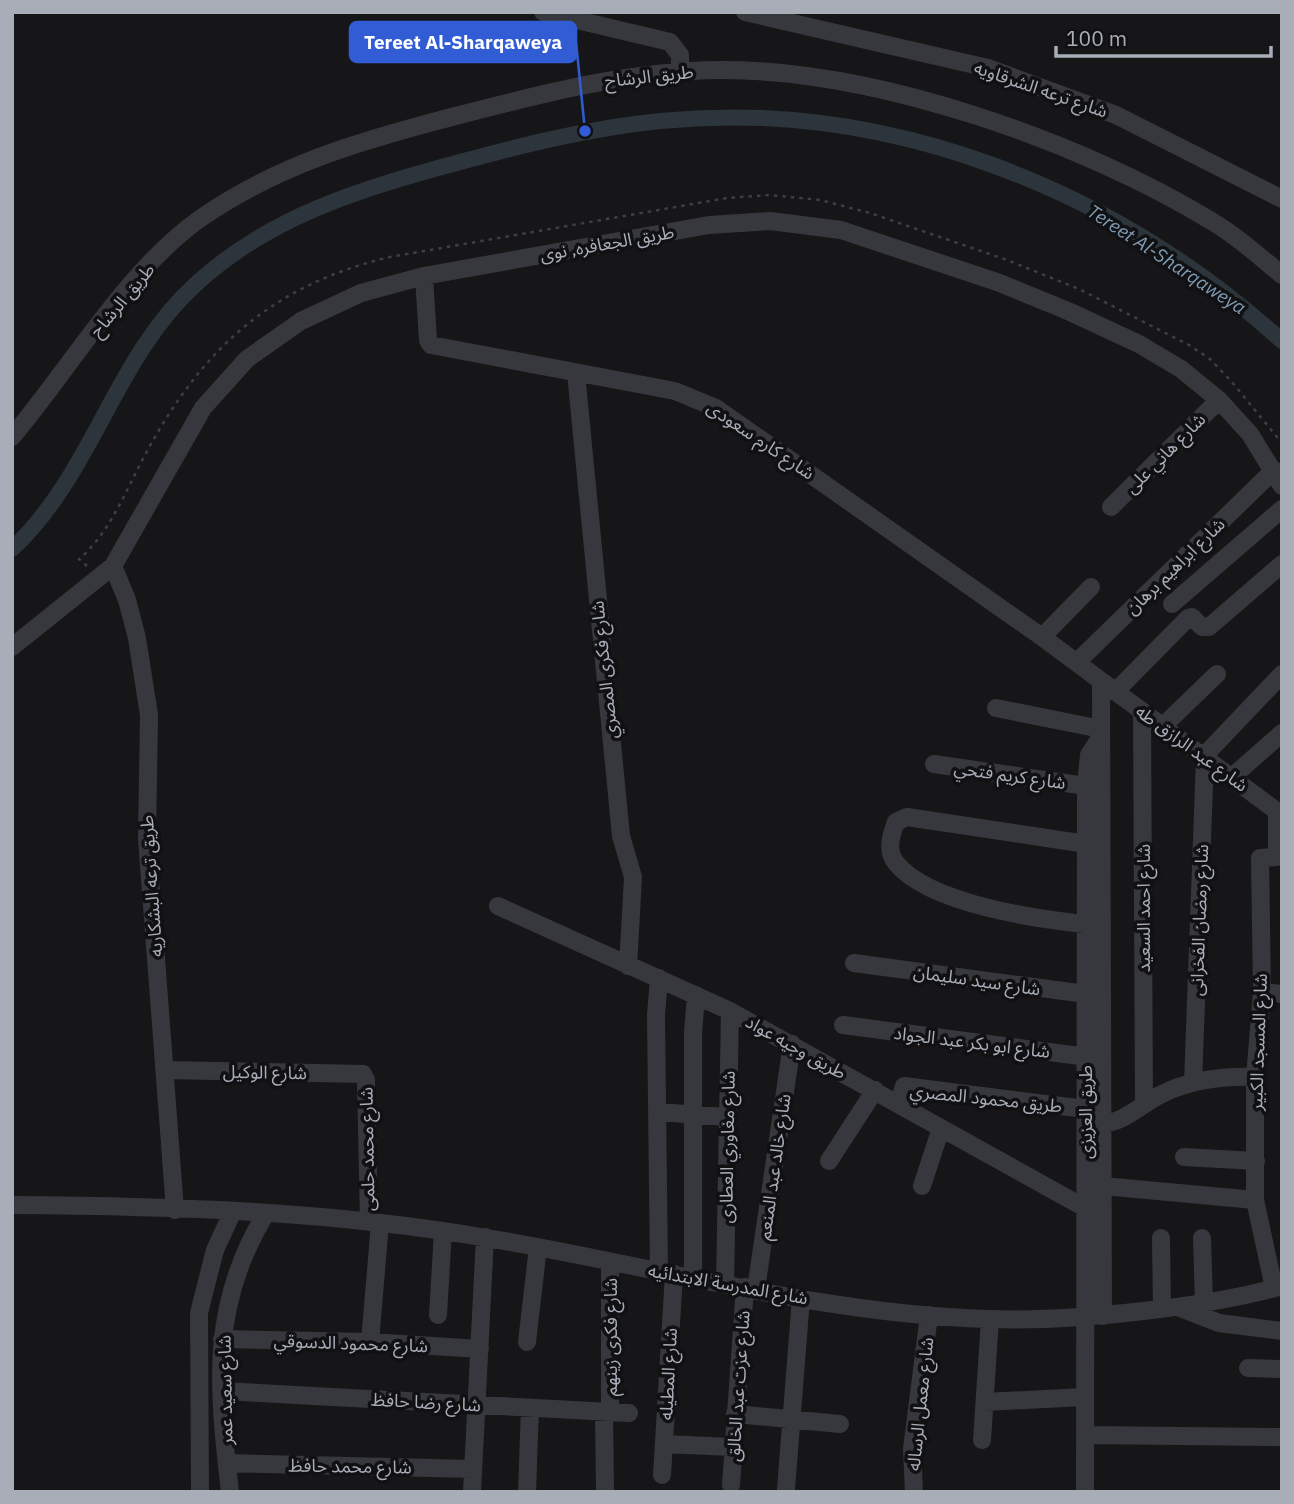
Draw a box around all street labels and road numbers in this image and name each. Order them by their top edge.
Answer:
street label: شارع ترعه الشرقاويه [970,55,1111,125]
street label: طريق الرشاح [603,60,695,94]
street label: طريق الجعافره, نوى [538,220,676,266]
street label: طريق الرشاح [84,258,161,343]
street label: شارع كارم سعودى [701,395,819,487]
street label: شارع هاني على [1120,408,1212,500]
street label: شارع ابراهيم برهان [1120,513,1232,622]
street label: شارع فكرى المصري [585,599,626,740]
street label: شارع عبد الرازق طه [1129,699,1253,799]
street label: شارع كريم فتحي [952,756,1067,797]
street label: طريق ترعه البشكاريه [135,814,167,958]
street label: شارع احمد السعيد [1132,844,1158,972]
street label: شارع رمضان الفخرانى [1185,844,1216,996]
street label: شارع سيد سليمان [912,960,1042,1003]
street label: شارع المسجد الكبير [1244,973,1275,1112]
street label: طريق وجيه عواد [742,1010,850,1084]
street label: شارع ابو بكر عبد الجواد [892,1021,1052,1066]
street label: شارع الوكيل [223,1060,307,1087]
street label: طريق العزيزى [1074,1065,1097,1159]
street label: شارع مغاوري العطارى [714,1070,743,1224]
street label: طريق محمود المصري [909,1079,1063,1120]
street label: شارع محمد حلمى [354,1087,383,1211]
street label: شارع خالد عبد المنعم [752,1092,799,1242]
street label: شارع المدرسة الابتدائيه [646,1259,810,1312]
street label: شارع فكرى زينهم [599,1278,625,1396]
street label: شارع عزت عبد الخالق [721,1310,758,1463]
street label: شارع المطيله [654,1327,685,1421]
street label: شارع محمود الدسوقي [273,1329,429,1360]
street label: شارع سعيد عمر [213,1335,240,1446]
street label: شارع معمل الرساله [902,1336,941,1472]
street label: شارع رضا حافظ [370,1388,482,1419]
street label: شارع محمد حافظ [288,1453,412,1482]

